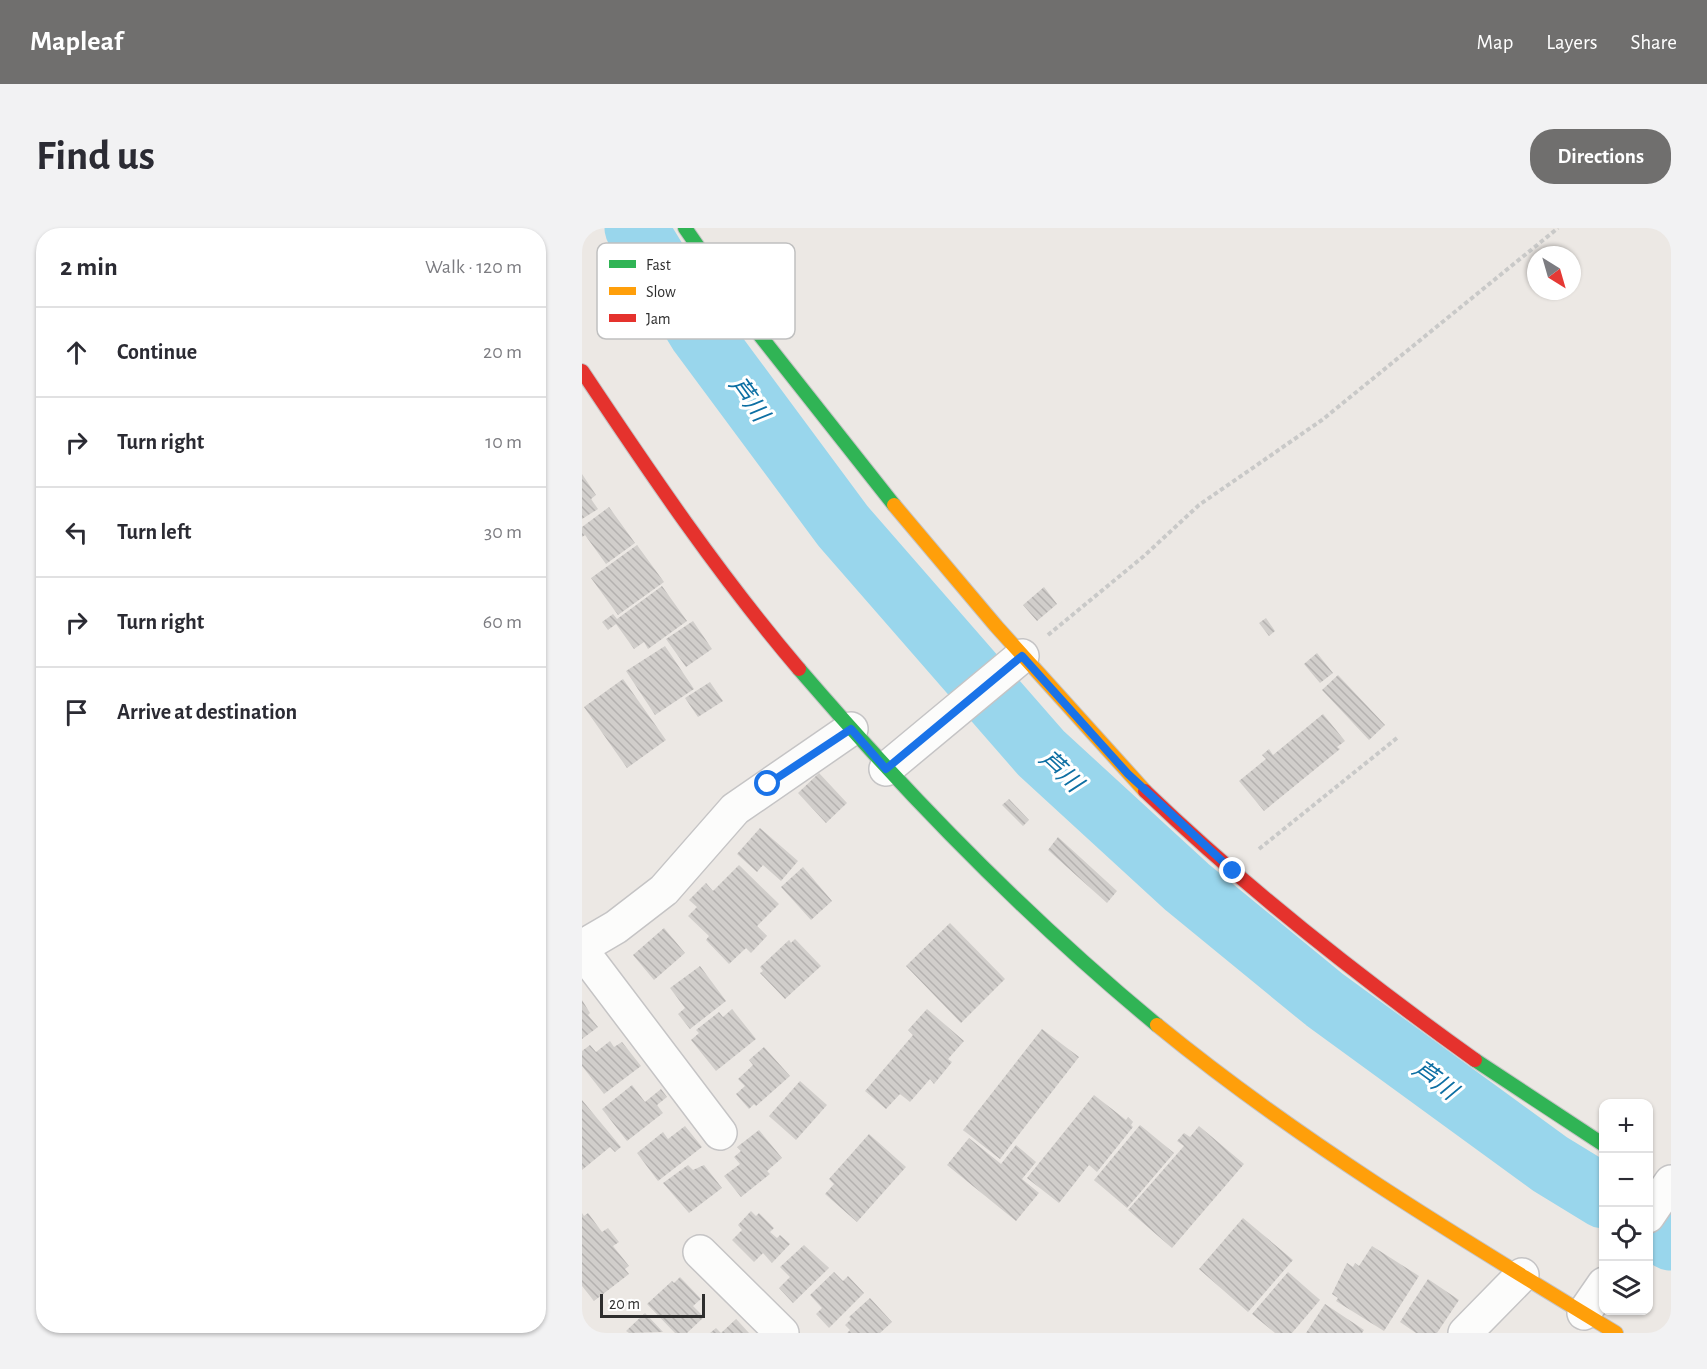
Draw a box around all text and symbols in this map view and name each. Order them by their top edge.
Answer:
text: Mapleaf [30,28,123,56]
text: Map [1477,32,1513,53]
text: Layers [1546,32,1597,53]
text: Share [1630,32,1677,53]
button: Directions [1530,129,1671,184]
text: Find us [36,135,155,177]
legend [597,243,795,339]
north arrow [1527,246,1581,300]
text: 2 min [60,254,118,280]
text: Walk · 120 m [425,257,522,277]
text: Fast [646,257,671,273]
text: Slow [646,284,676,300]
text: Jam [646,311,671,327]
icon: ahead [60,336,93,369]
text: Continue [117,341,197,363]
text: 20 m [483,342,522,362]
water label: 芦川 [724,372,775,428]
icon: right [60,426,93,459]
text: Turn right [117,431,204,453]
text: 10 m [485,432,522,452]
icon: left [60,516,93,549]
text: Turn left [117,521,191,543]
text: 30 m [484,522,522,542]
icon: right [60,606,93,639]
text: Turn right [117,611,204,633]
text: 60 m [483,612,522,632]
icon: arrive [60,696,93,729]
text: Arrive at destination [117,701,297,723]
water label: 芦川 [1035,745,1090,799]
route start [754,770,780,796]
route end [1219,857,1245,883]
water label: 芦川 [1408,1055,1464,1106]
map controls [1599,1099,1653,1315]
button: + [1599,1099,1653,1153]
button: − [1599,1153,1653,1207]
button: locate [1599,1207,1653,1261]
button: layers [1599,1261,1653,1315]
scale bar [600,1291,705,1318]
text: 20 m [609,1296,640,1312]

